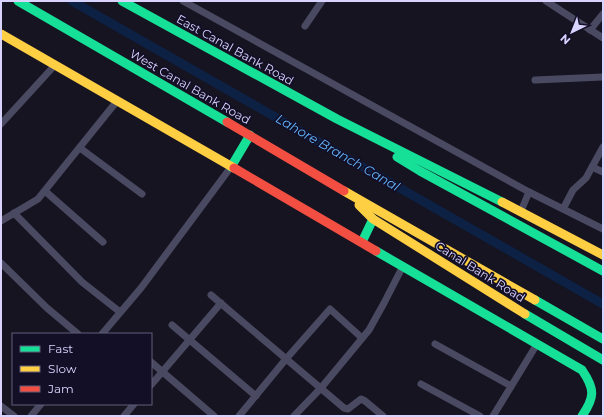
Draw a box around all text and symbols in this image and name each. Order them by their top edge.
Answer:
street label: East Canal Bank Road [174,11,297,88]
north arrow [552,12,592,52]
text: N [557,31,573,47]
street label: West Canal Bank Road [127,46,253,127]
water label: Lahore Branch Canal [273,110,403,194]
street label: Canal Bank Road [433,238,528,305]
legend [12,333,152,405]
text: Fast [48,341,73,356]
text: Slow [48,361,77,376]
text: Jam [47,381,74,396]

